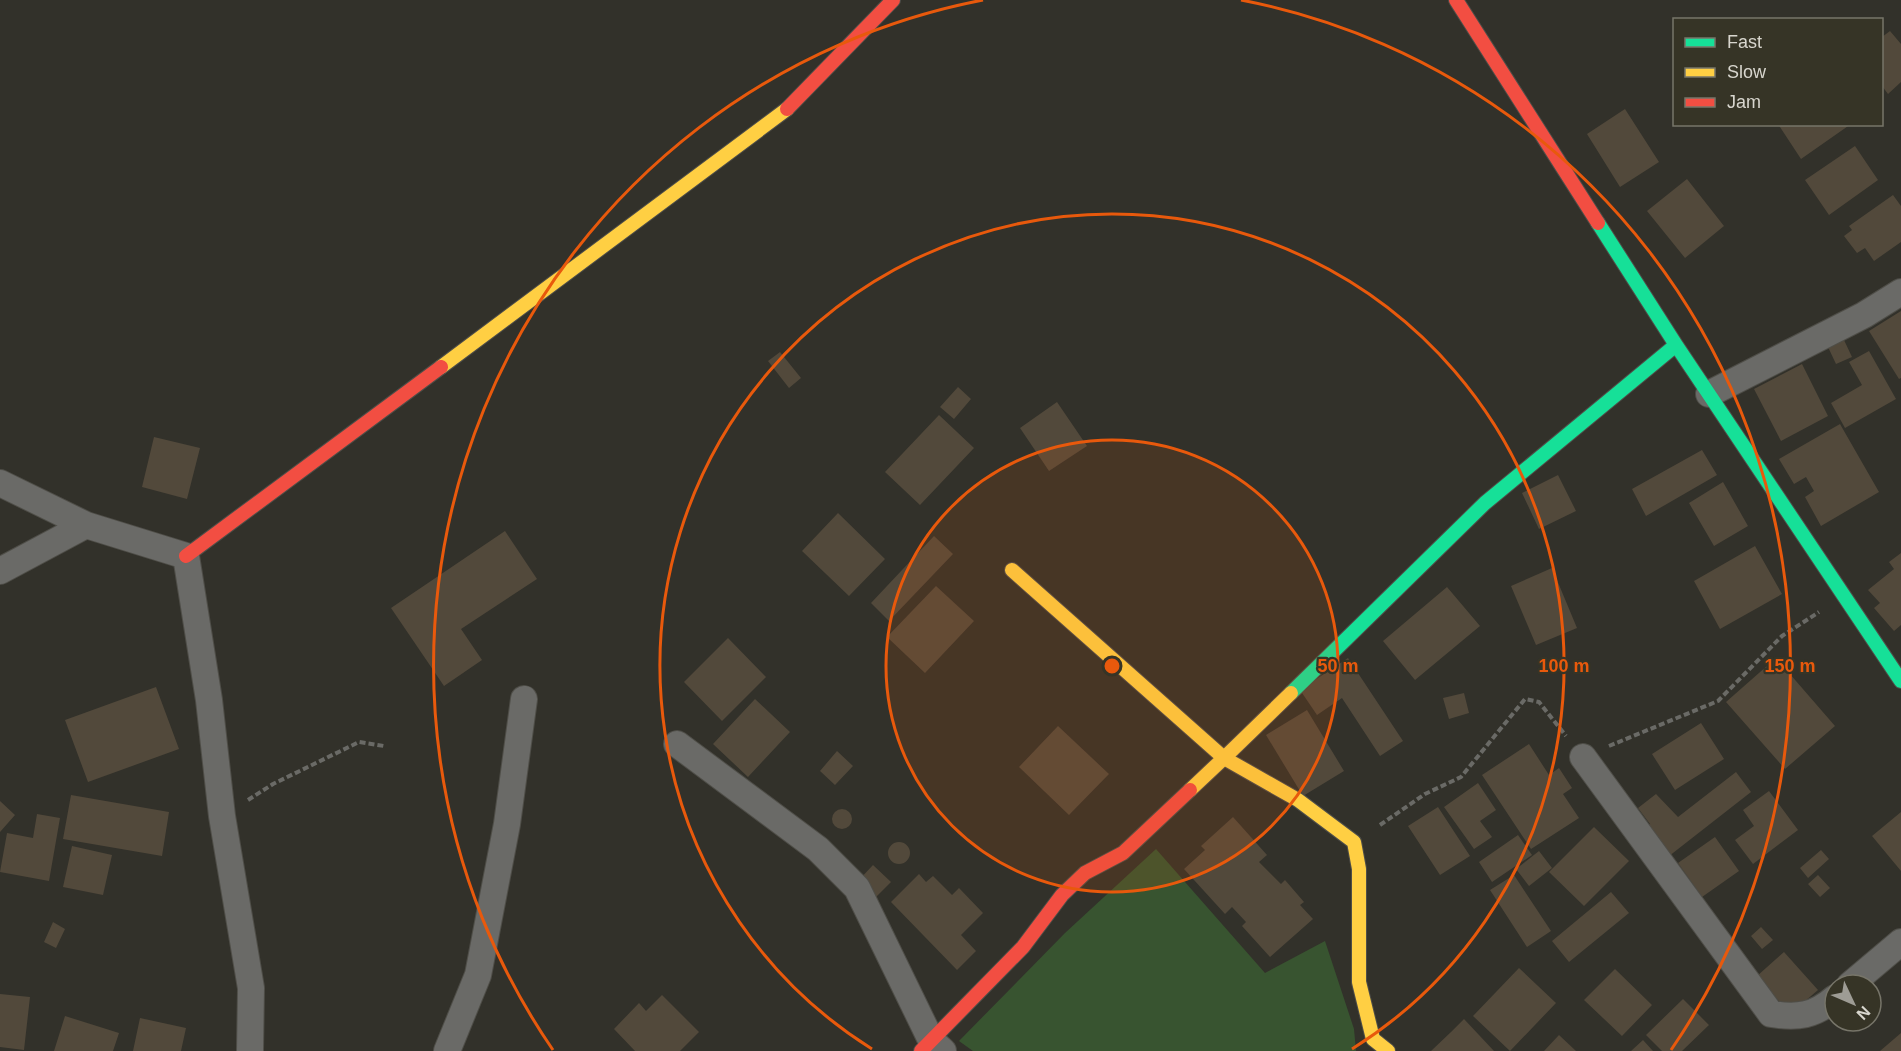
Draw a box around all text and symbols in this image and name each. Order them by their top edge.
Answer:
legend [1673,18,1883,126]
text: Fast [1727,32,1762,52]
text: Slow [1727,62,1767,82]
text: Jam [1727,92,1761,112]
centre of rings [1102,656,1122,676]
text: 50 m [1317,656,1359,676]
text: 100 m [1538,656,1590,676]
text: 150 m [1764,656,1816,676]
north arrow [1823,973,1883,1033]
text: N [1853,1003,1874,1023]

